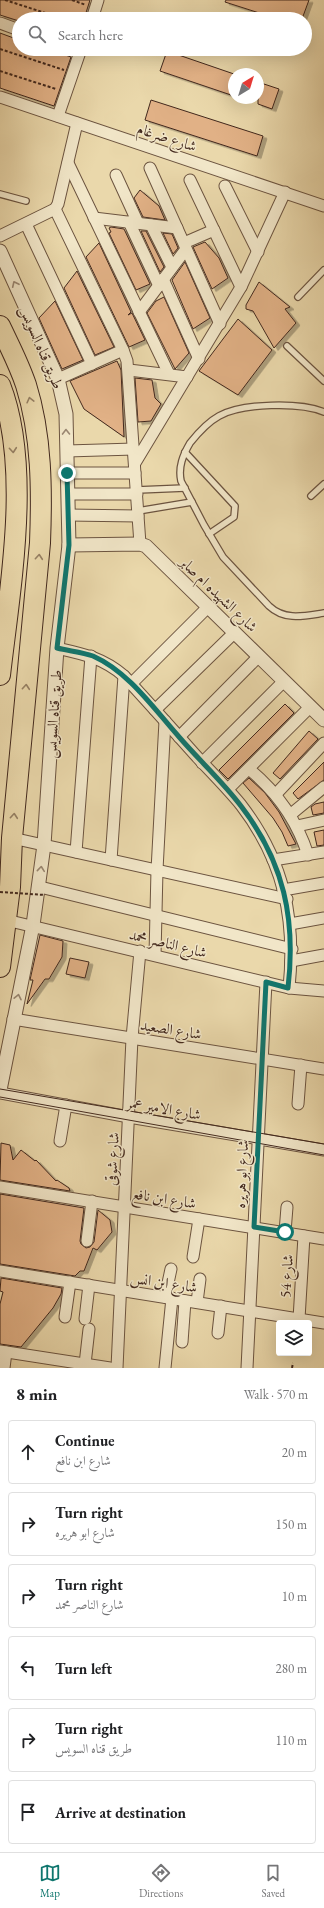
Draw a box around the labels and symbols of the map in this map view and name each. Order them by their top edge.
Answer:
north arrow [228,68,264,104]
street label: شارع ضرغام [134,118,199,159]
one-way arrow [12,281,20,289]
street label: طريق قناه السويس [15,302,68,392]
one-way arrow [26,397,34,404]
one-way arrow [62,429,71,435]
one-way arrow [9,447,18,454]
route end [58,464,76,482]
street label: شارع الشهيده ام صابر [172,551,262,639]
one-way arrow [34,554,43,560]
street label: طريق قناه السويس [40,669,67,759]
one-way arrow [22,684,31,690]
one-way arrow [10,813,19,819]
one-way arrow [37,866,46,872]
street label: شارع الناصر محمد [126,924,209,966]
one-way arrow [14,993,22,1000]
street label: شارع الصعيد [138,1015,203,1047]
street label: شارع الامير عمر [123,1092,202,1128]
street label: شارع شوقى [101,1132,127,1186]
street label: شارع ابو هريره [230,1139,256,1209]
street label: شارع ابن نافع [130,1184,197,1217]
route start [276,1223,294,1241]
street label: شارع 54 [275,1254,301,1299]
street label: شارع ابن انس [129,1267,199,1301]

